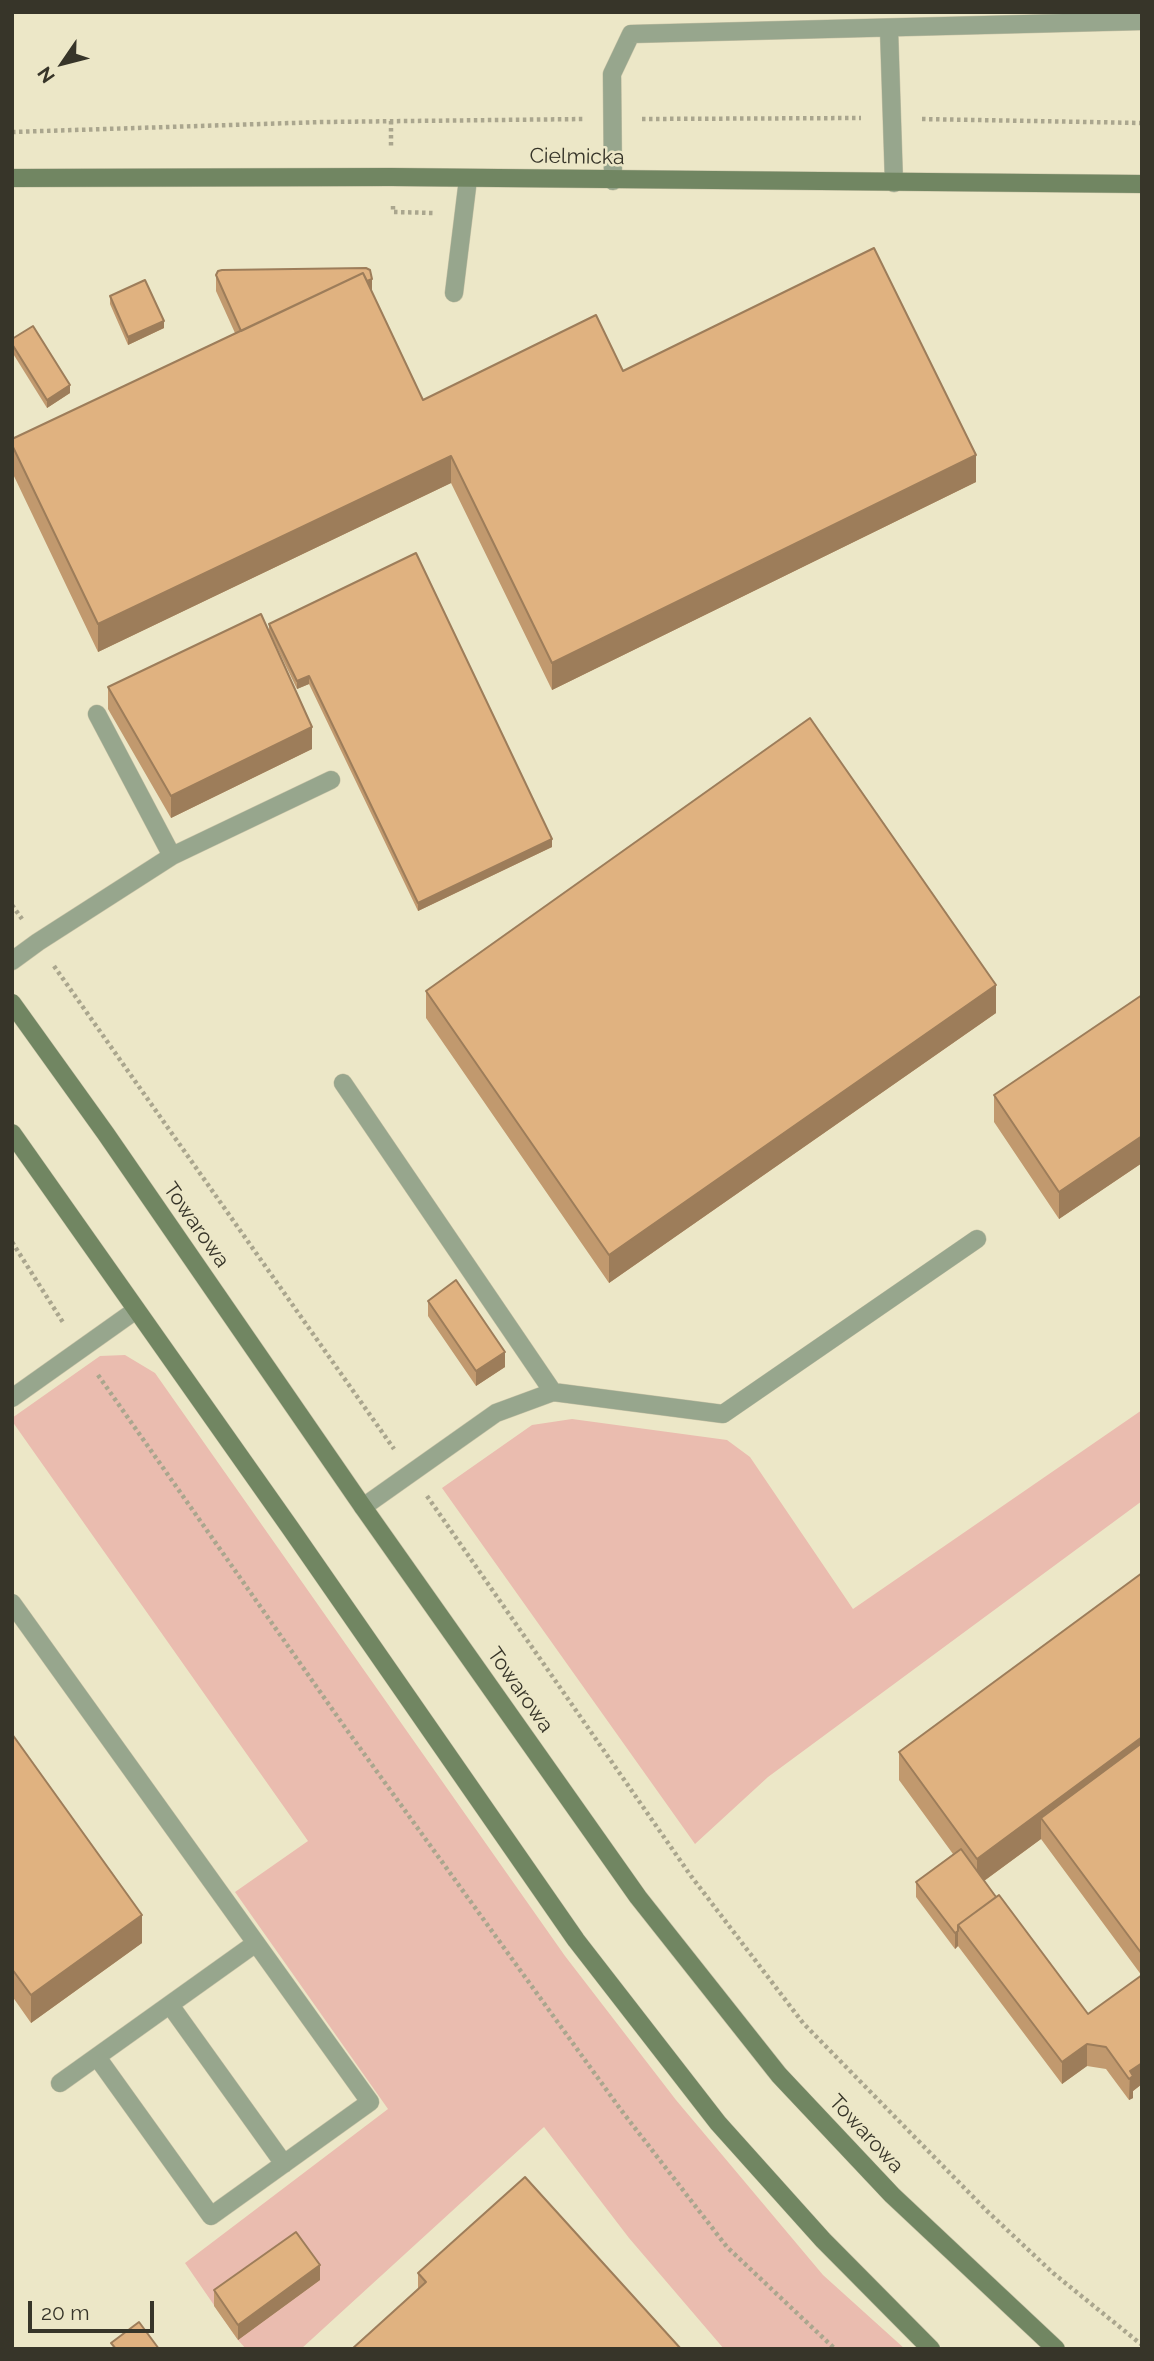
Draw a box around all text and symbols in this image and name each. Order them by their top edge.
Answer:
north arrow [28,28,98,98]
text: N [33,63,59,87]
street label: Cielmicka [529,144,625,170]
street label: Towarowa [158,1178,234,1272]
street label: Towarowa [482,1643,558,1737]
street label: Towarowa [823,2089,909,2179]
scale bar [32,2288,158,2332]
text: 20 m [41,2300,89,2325]

